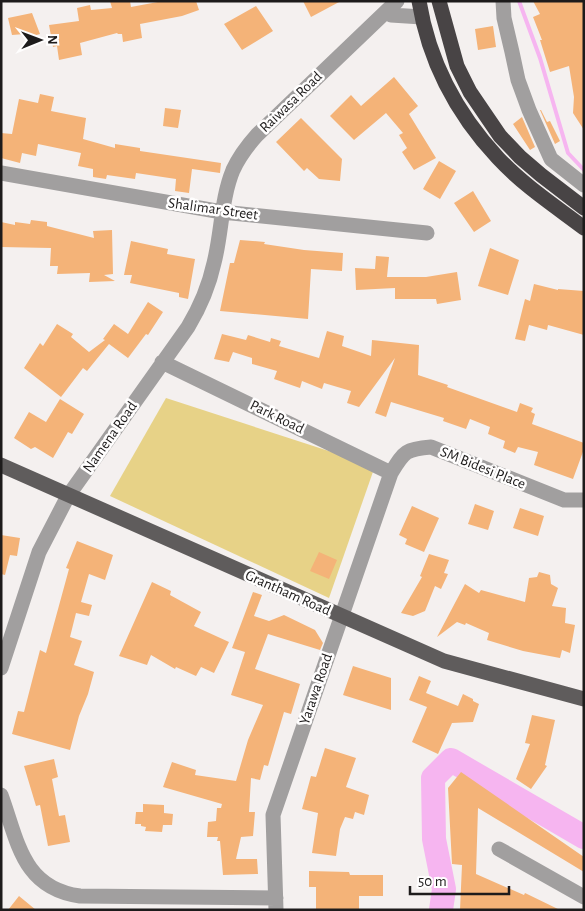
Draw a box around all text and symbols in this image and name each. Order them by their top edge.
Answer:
north arrow [15,15,65,65]
text: N [45,35,59,45]
street label: Raiwasa Road [257,69,325,135]
street label: Shalimar Street [167,195,259,223]
street label: Park Road [248,398,307,437]
street label: Namena Road [80,399,140,475]
street label: SM Bidesi Place [438,444,528,492]
street label: Grantham Road [243,568,333,619]
street label: Yarawa Road [297,651,335,727]
scale bar [410,864,509,896]
text: 50 m [418,874,447,889]

